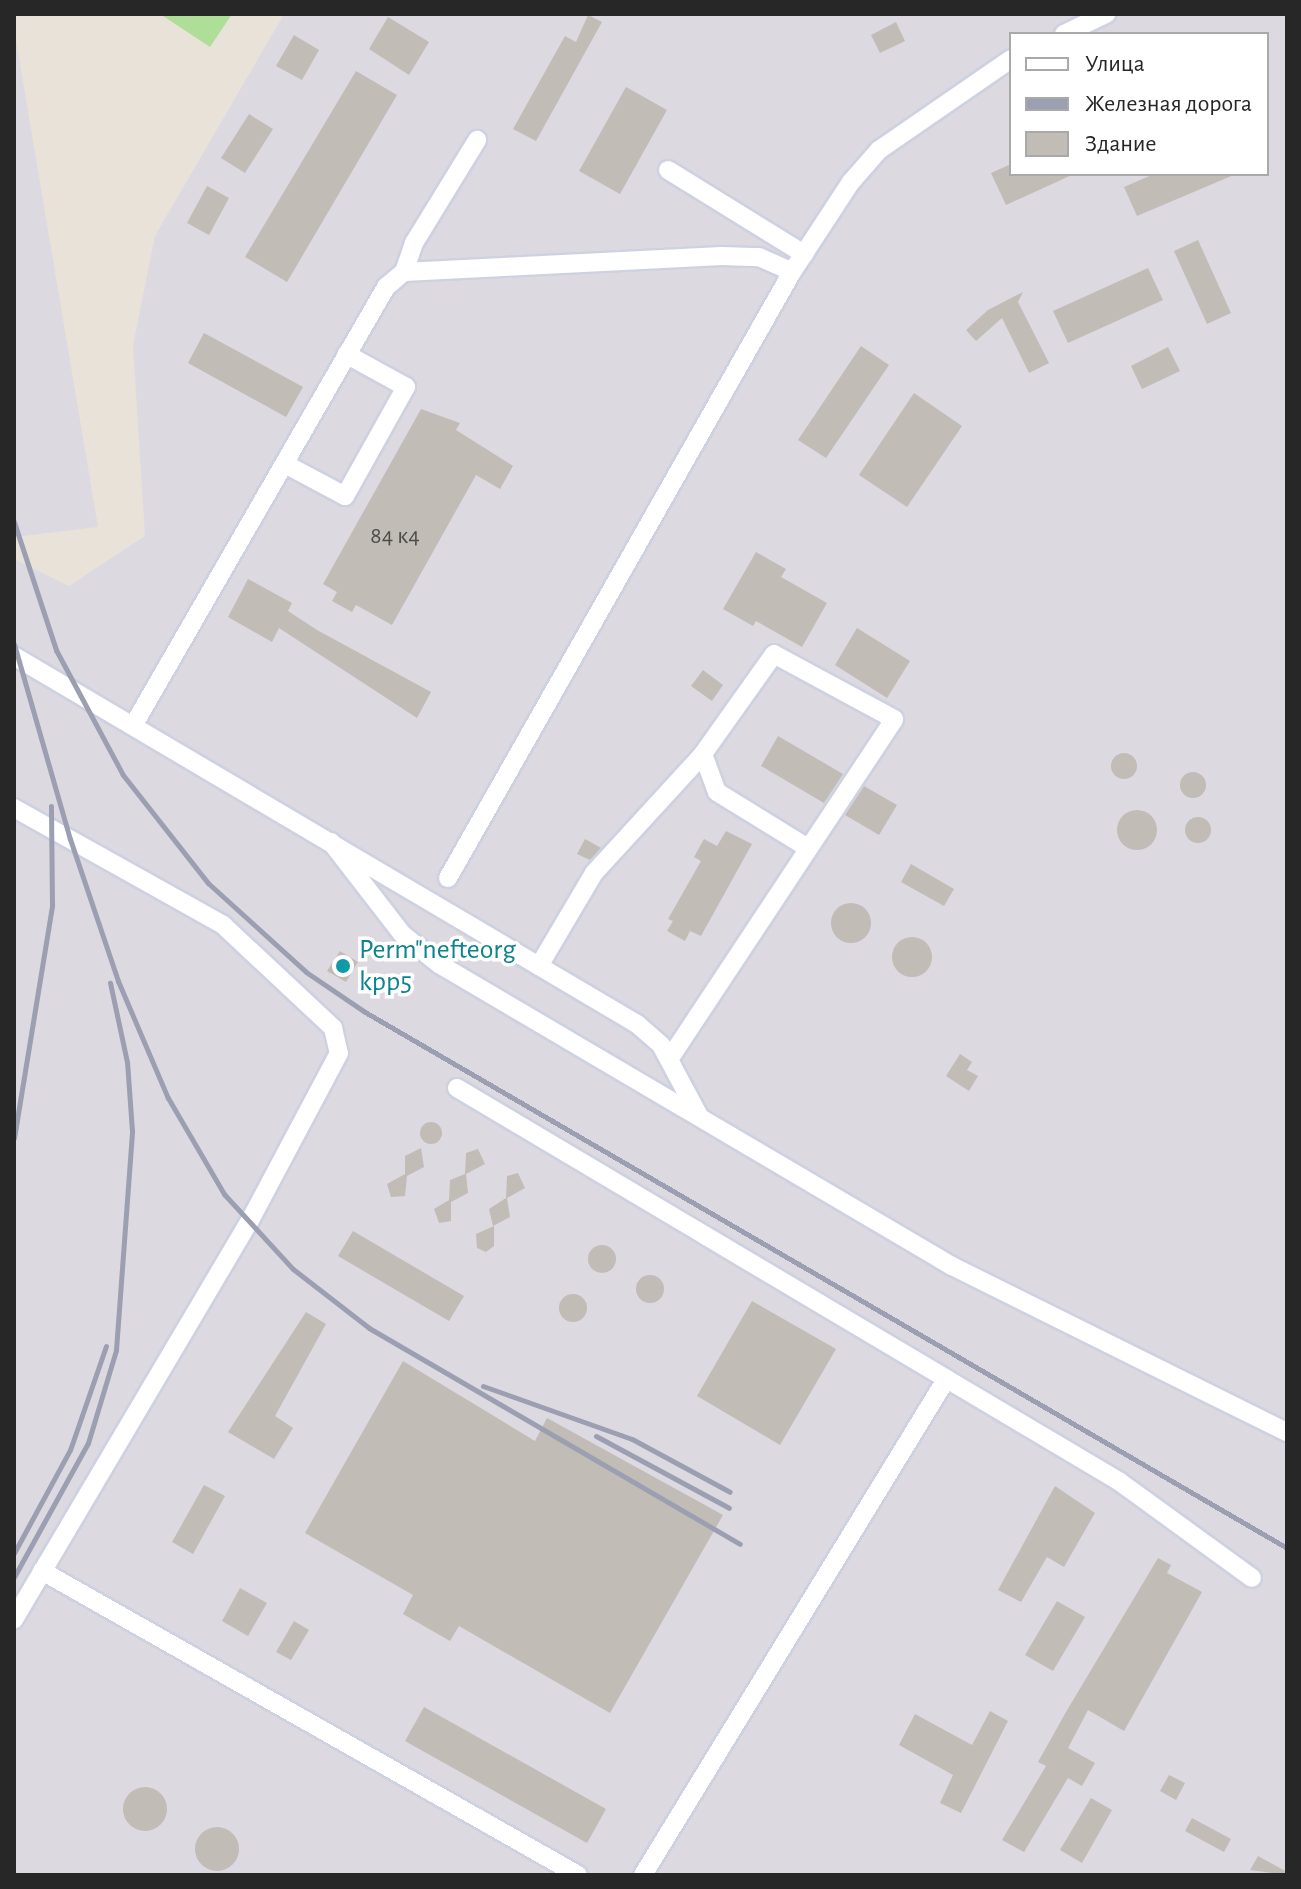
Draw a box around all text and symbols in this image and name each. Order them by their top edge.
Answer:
legend [1009,32,1269,176]
text: Улица [1085,52,1145,76]
text: Железная дорога [1085,92,1252,116]
text: Здание [1085,132,1156,156]
house number: 84 к4 [370,523,420,551]
place label: Perm"nefteorg kpp5 [359,933,516,999]
marker: Perm"nefteorg kpp5 [334,957,352,975]

